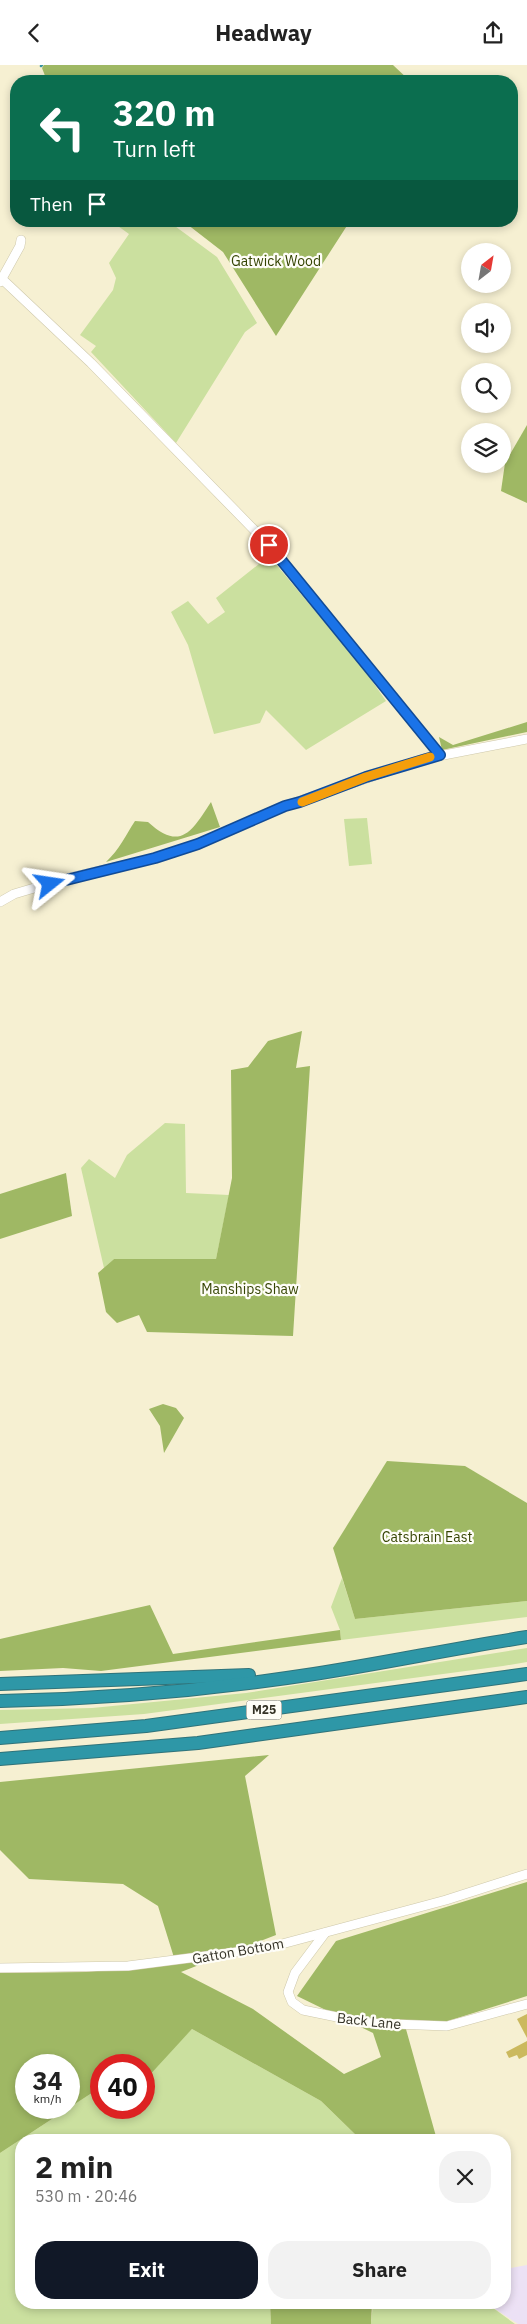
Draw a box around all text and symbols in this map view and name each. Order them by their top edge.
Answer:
text: Headway [215,18,312,47]
icon: back [20,19,48,47]
icon: share [479,19,507,47]
text: 320 m [113,90,216,136]
icon: left [30,95,95,160]
text: Turn left [113,134,196,163]
icon: arrive [83,190,111,218]
text: Then [30,192,73,216]
north arrow [461,243,511,293]
map controls [461,243,511,473]
park label: Gatwick Wood [231,252,321,270]
button: sound [461,303,511,353]
button: search [461,363,511,413]
button: layers [461,423,511,473]
pin [248,524,290,566]
icon: arrive [255,531,283,559]
position arrow [23,857,75,909]
park label: Manships Shaw [201,1280,299,1298]
park label: Catsbrain East [382,1528,472,1546]
road number: M25 [246,1701,282,1719]
street label: Gatton Bottom [191,1934,285,1968]
street label: Back Lane [336,2009,402,2033]
speed limit sign: 40 [90,2054,155,2119]
text: 34 [32,2064,63,2097]
text: km/h [33,2091,62,2106]
text: 2 min [35,2147,113,2186]
button: close [439,2151,491,2203]
text: 530 m · 20:46 [35,2186,137,2206]
button: Exit [35,2241,258,2299]
button: Share [268,2241,491,2299]

